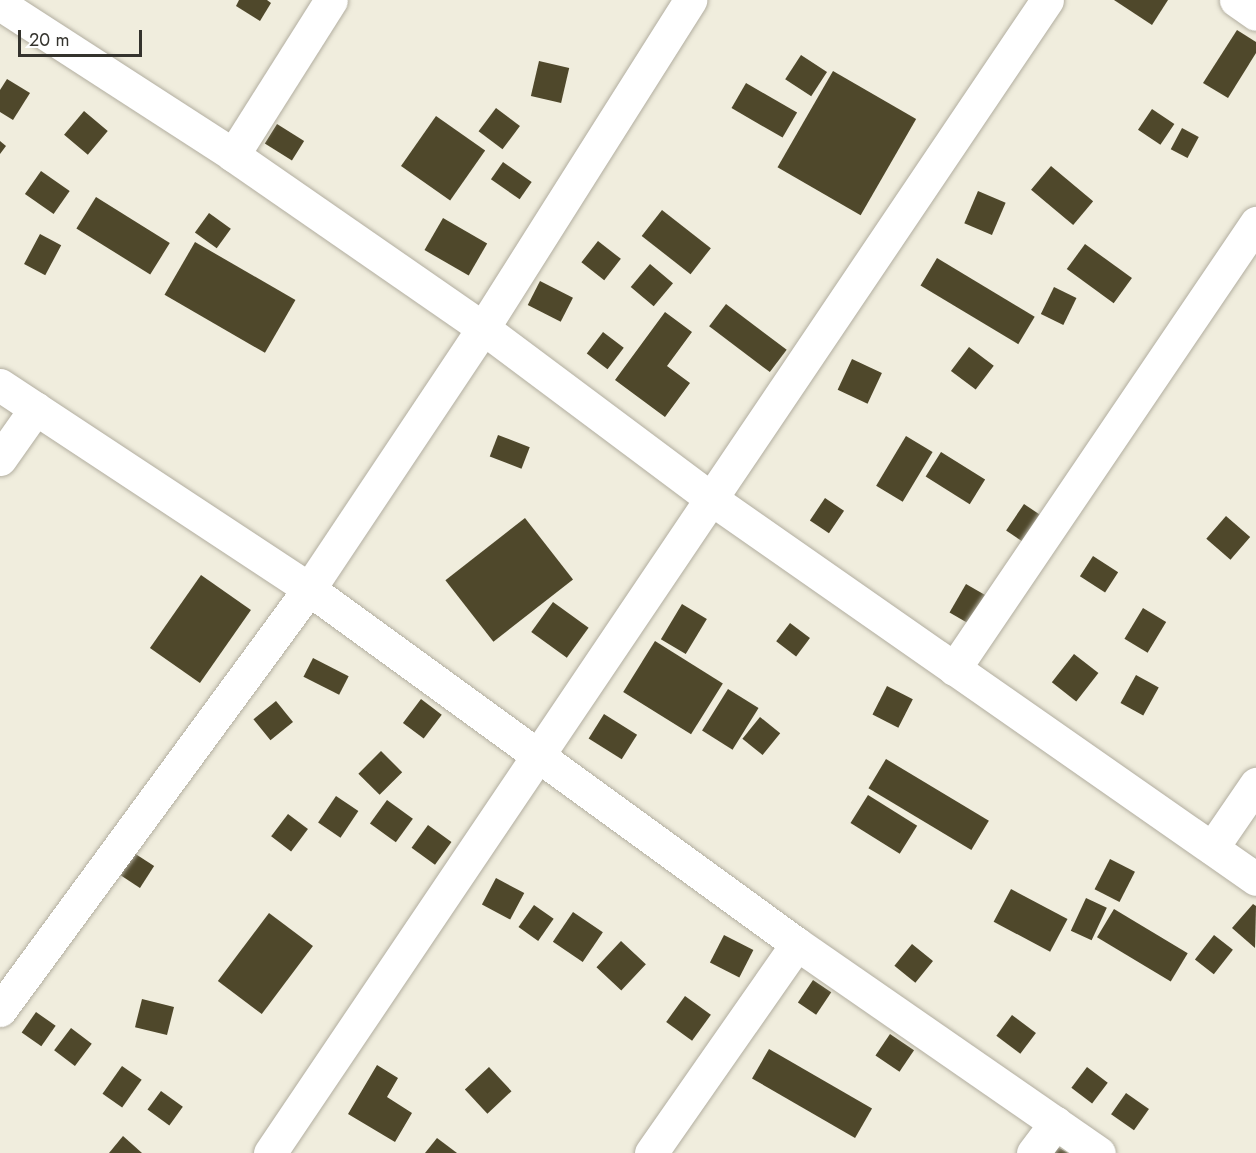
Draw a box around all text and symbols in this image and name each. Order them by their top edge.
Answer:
scale bar [21,18,146,56]
text: 20 m [29,27,69,53]

